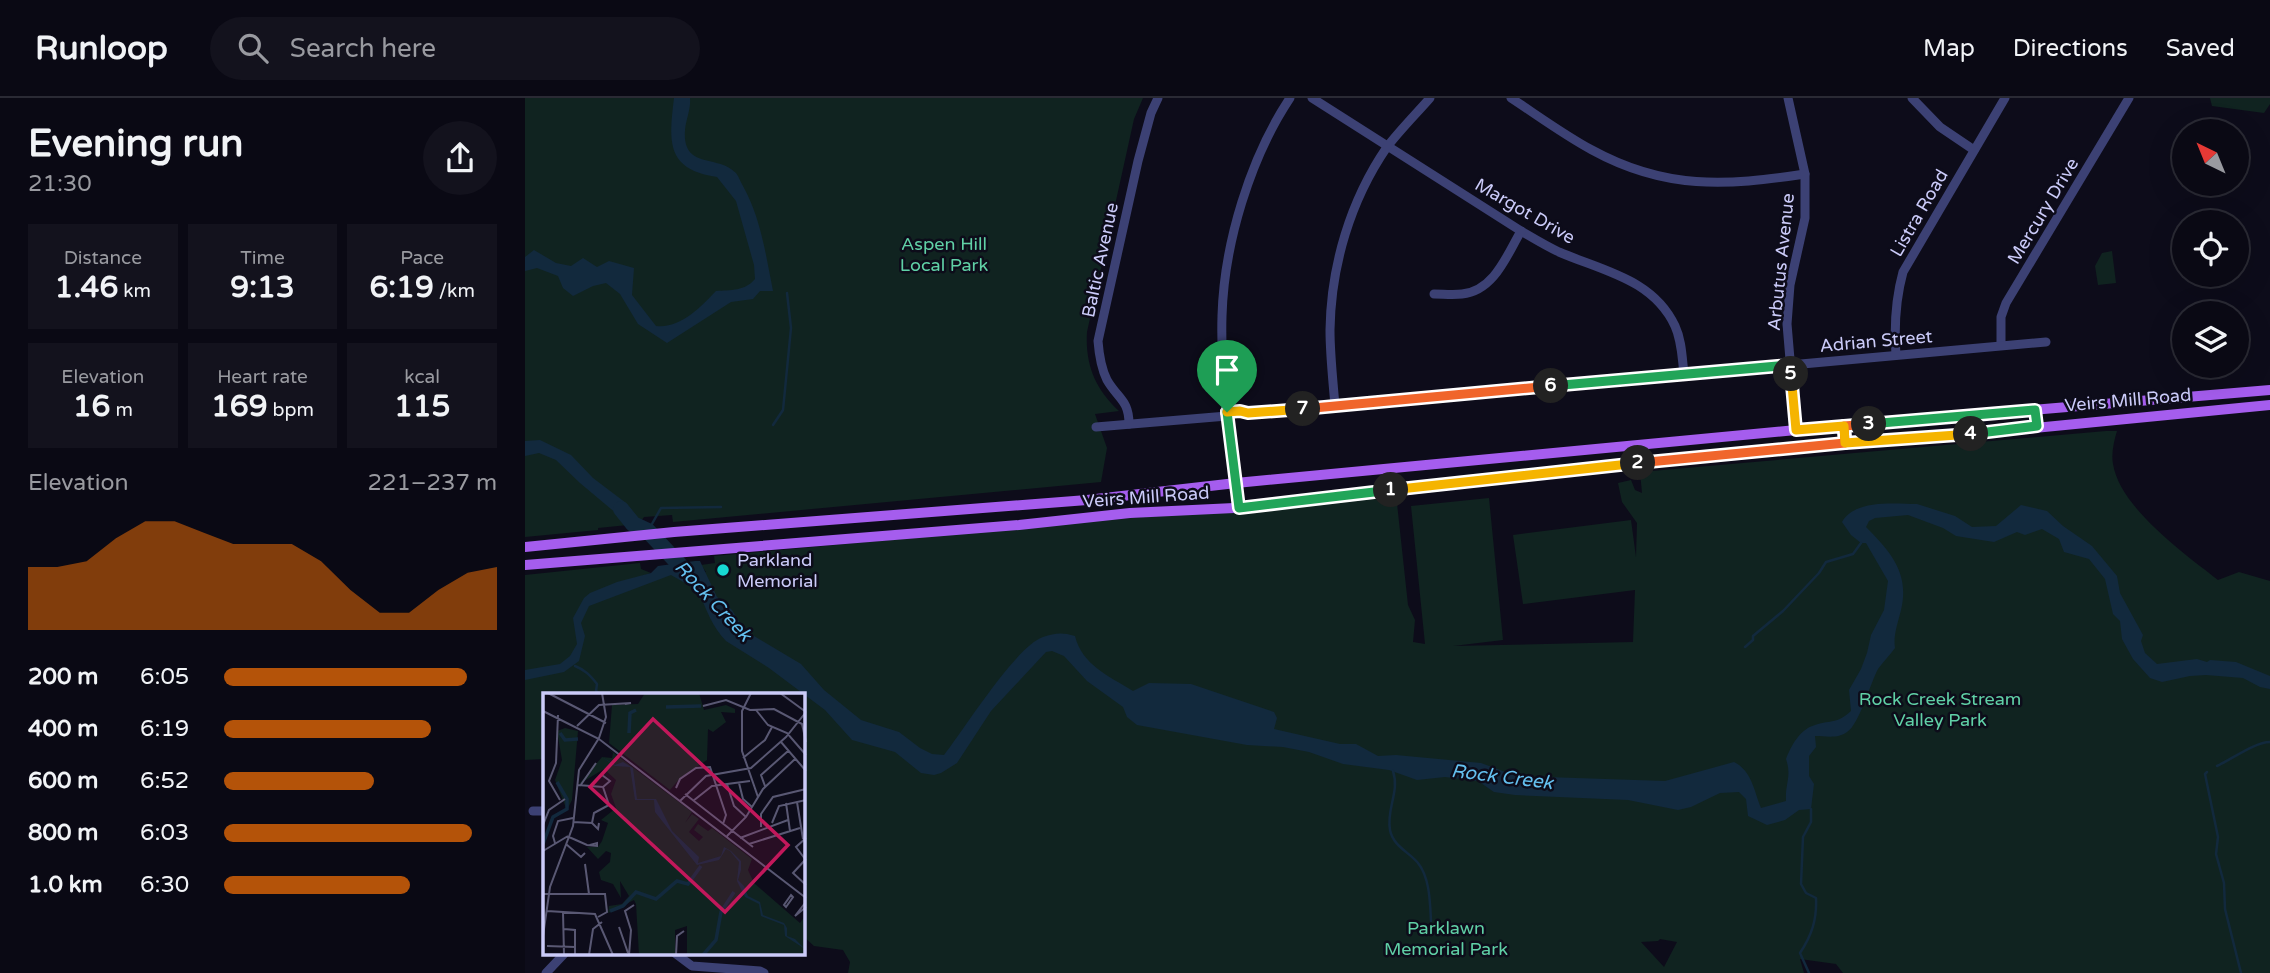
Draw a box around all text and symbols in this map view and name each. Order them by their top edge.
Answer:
search box [210,17,700,80]
text: Runloop [35,29,168,68]
icon: search [234,29,272,67]
text: Search here [290,33,436,64]
text: Map [1923,34,1975,63]
text: Directions [2013,34,2128,63]
text: Saved [2166,34,2235,63]
north arrow [2172,119,2249,196]
map controls [2172,119,2249,378]
text: Evening run [28,121,243,167]
button: share [423,121,497,195]
street label: Mercury Drive [2003,154,2083,268]
street label: Listra Road [1885,165,1953,261]
text: 21:30 [28,170,92,198]
street label: Margot Drive [1471,173,1579,249]
street label: Arbutus Avenue [1763,192,1799,332]
street label: Baltic Avenue [1077,200,1123,320]
button: locate [2172,210,2249,287]
park label: Aspen Hill Local Park [900,233,989,276]
text: Distance [64,247,142,269]
text: Time [240,247,285,269]
text: Pace [400,247,444,269]
text: 1.46 [55,269,118,306]
text: 9:13 [230,269,295,306]
text: 6:19 [369,269,434,306]
text: km [118,280,151,302]
text: /km [434,280,475,302]
button: layers [2172,301,2249,378]
street label: Adrian Street [1819,325,1933,357]
pin [1197,340,1257,412]
icon: arrive [1208,351,1246,389]
pin: 5 [1773,356,1809,392]
text: 5 [1785,362,1796,384]
text: Elevation [61,366,144,388]
text: Heart rate [217,366,308,388]
text: kcal [404,366,440,388]
pin: 6 [1534,368,1569,404]
text: 6 [1545,374,1556,396]
street label: Veirs Mill Road [2064,384,2192,416]
text: 16 [73,388,110,425]
text: 169 [211,388,268,425]
text: 115 [394,388,450,425]
pin: 7 [1285,392,1321,426]
text: 7 [1297,397,1308,419]
text: m [110,399,133,421]
text: bpm [268,399,314,421]
pin: 3 [1851,406,1887,442]
text: 3 [1863,412,1874,434]
pin: 4 [1953,416,1989,452]
text: 4 [1965,422,1976,444]
pin: 2 [1621,446,1655,480]
text: 2 [1632,451,1643,473]
text: Elevation [28,469,129,497]
text: 221–237 m [368,469,497,497]
pin: 1 [1373,472,1409,508]
text: 1 [1385,478,1396,500]
street label: Veirs Mill Road [1082,482,1210,512]
place label: Parkland Memorial [737,549,818,592]
water label: Rock Creek [670,556,757,647]
marker: Parkland Memorial [715,562,731,578]
text: 200 m [28,663,98,691]
text: 6:05 [140,663,189,691]
park label: Rock Creek Stream Valley Park [1859,688,2021,731]
inset map [543,693,805,956]
text: 400 m [28,715,98,743]
text: 6:19 [140,715,189,743]
water label: Rock Creek [1450,760,1556,794]
text: 600 m [28,767,98,795]
text: 6:52 [140,767,189,795]
text: 800 m [28,819,98,847]
text: 6:03 [140,819,189,847]
text: 1.0 km [28,871,103,899]
text: 6:30 [140,871,189,899]
park label: Parklawn Memorial Park [1384,917,1508,960]

